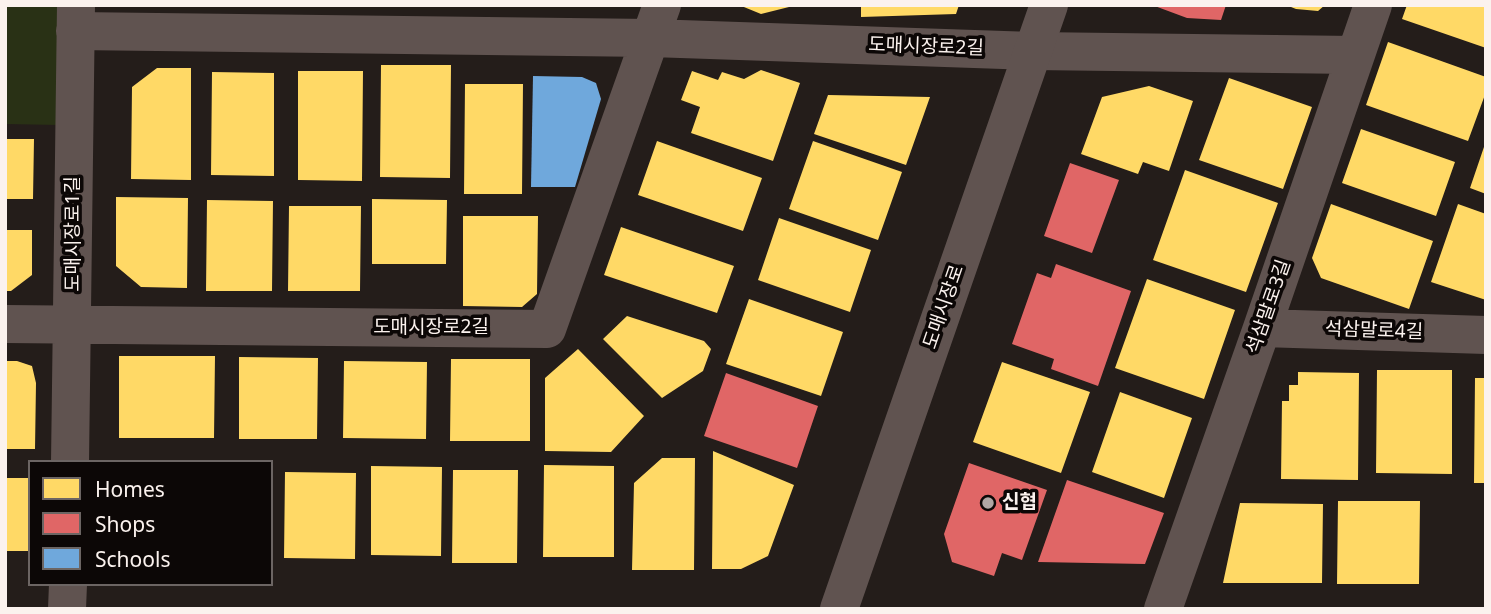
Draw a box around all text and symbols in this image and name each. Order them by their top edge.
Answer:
street label: 도매시장로2길 [868,34,984,60]
street label: 도매시장로1길 [63,176,85,292]
street label: 석삼말로3길 [1242,257,1296,357]
street label: 도매시장로 [919,262,969,352]
street label: 도매시장로2길 [373,317,489,339]
street label: 석삼말로4길 [1324,318,1424,344]
legend [28,460,273,586]
text: Homes [95,475,165,503]
place label: 신협 [1002,492,1037,514]
marker: 신협 [980,495,996,511]
text: Shops [95,510,155,538]
text: Schools [95,545,170,573]

